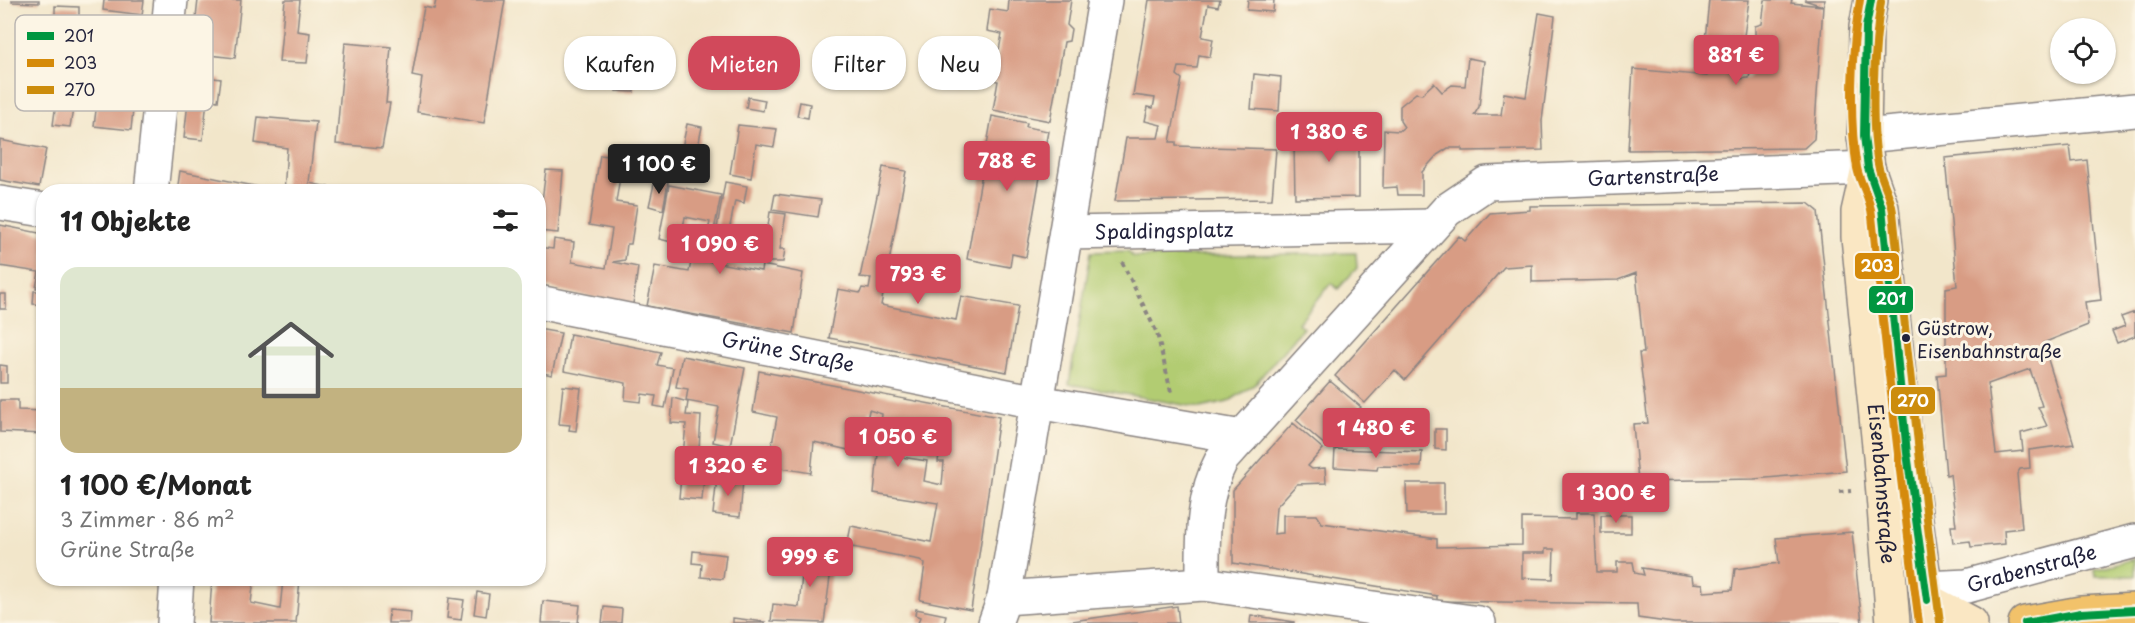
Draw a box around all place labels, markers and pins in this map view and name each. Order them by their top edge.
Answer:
pin: 881 € [1694,35,1778,86]
pin: 1 380 € [1274,112,1384,163]
pin: 788 € [965,141,1049,192]
pin: 1 100 € [604,144,714,195]
pin: 1 090 € [665,224,775,275]
pin: 793 € [876,254,960,305]
place label: Güstrow, Eisenbahnstraße [1917,314,2062,364]
marker: Güstrow, Eisenbahnstraße [1900,332,1912,344]
pin: 1 480 € [1321,408,1431,459]
pin: 1 050 € [843,417,953,468]
pin: 1 320 € [673,446,783,497]
pin: 1 300 € [1561,473,1671,524]
pin: 999 € [768,537,852,588]

